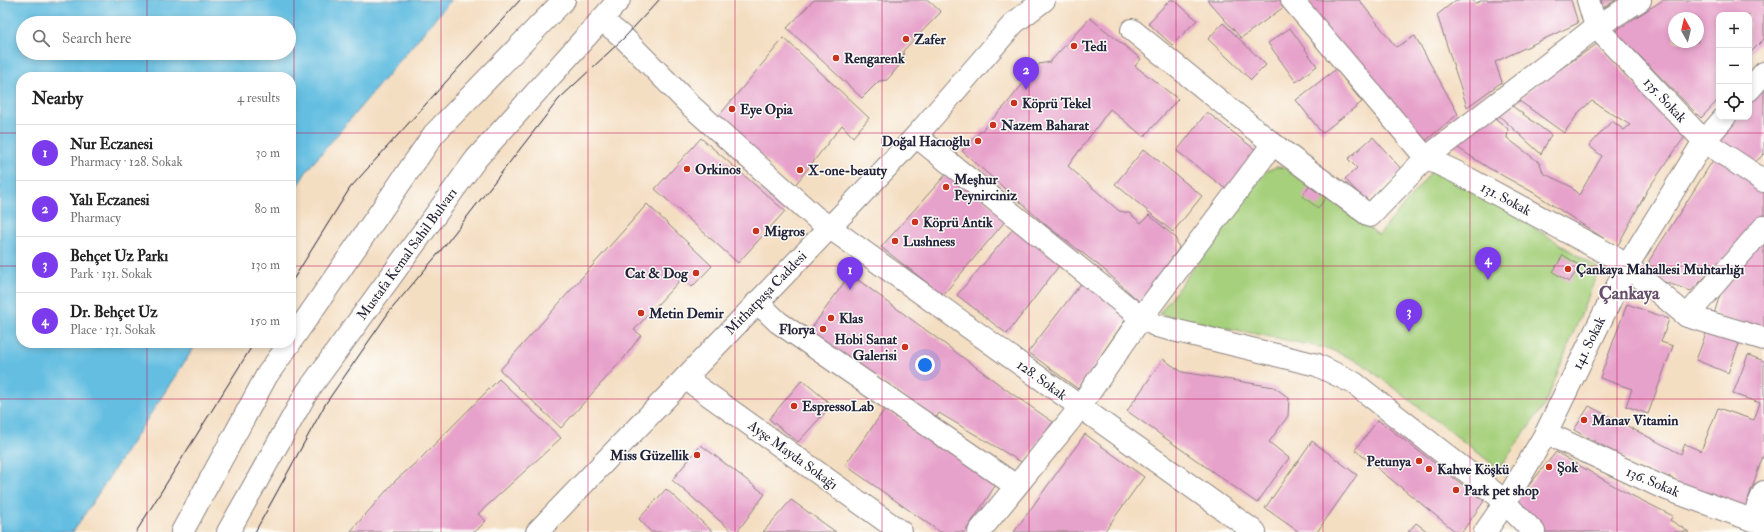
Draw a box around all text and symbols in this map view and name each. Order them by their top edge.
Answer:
north arrow [1668,12,1704,48]
map controls [1716,12,1752,120]
button: + [1716,12,1752,48]
search box [16,16,296,60]
icon: search [30,27,52,49]
text: Search here [62,29,131,48]
place label: Zafer [914,31,947,48]
marker: Zafer [901,34,911,44]
place label: Tedi [1081,38,1107,55]
marker: Tedi [1069,41,1079,51]
button: − [1716,48,1752,84]
place label: Rengarenk [844,50,905,68]
marker: Rengarenk [831,53,841,63]
pin: 2 [1013,57,1039,90]
street label: 135. Sokak [1640,74,1690,126]
button: locate [1716,84,1752,120]
text: Nearby [32,88,83,109]
text: 4 results [237,90,280,106]
place label: Köprü Tekel [1022,95,1092,113]
marker: Köprü Tekel [1009,98,1019,108]
place label: Eye Opia [740,101,794,119]
marker: Eye Opia [727,104,737,114]
place label: Nazem Baharat [1000,117,1089,134]
marker: Nazem Baharat [988,120,998,130]
place label: Doğal Hacıoğlu [882,133,971,151]
text: Nur Eczanesi [70,135,153,154]
marker: Doğal Hacıoğlu [973,136,983,146]
text: 1 [43,145,47,161]
text: 30 m [256,145,280,161]
text: Pharmacy · 128. Sokak [70,154,183,170]
place label: Orkinos [695,161,741,178]
place label: X-one-beauty [808,162,888,180]
marker: Orkinos [682,164,692,174]
marker: X-one-beauty [795,165,805,175]
place label: Meşhur Peynirciniz [953,171,1017,205]
street label: 131. Sokak [1478,179,1534,219]
marker: Meşhur Peynirciniz [941,182,951,192]
street label: Mustafa Kemal Sahil Bulvarı [353,184,461,323]
text: Yalı Eczanesi [70,191,150,210]
text: 2 [42,201,48,217]
text: 80 m [254,201,280,217]
text: Pharmacy [70,210,121,226]
place label: Köprü Antik [923,214,993,232]
marker: Köprü Antik [910,217,920,227]
place label: Migros [763,223,805,241]
marker: Migros [751,226,761,236]
place label: Lushness [903,233,955,250]
marker: Lushness [890,236,900,246]
text: Behçet Uz Parkı [70,247,168,266]
street label: Mithatpaşa Caddesi [722,247,811,339]
pin: 4 [1475,247,1501,280]
text: 3 [43,257,48,273]
text: 130 m [251,257,280,273]
pin: 1 [837,257,863,290]
place label: Çankaya Mahallesi Muhtarlığı [1576,261,1744,279]
marker: Çankaya Mahallesi Muhtarlığı [1563,264,1573,274]
place label: Cat & Dog [625,265,689,283]
text: Park · 131. Sokak [70,266,152,282]
marker: Cat & Dog [691,268,701,278]
district label: Çankaya [1599,282,1660,305]
pin: 3 [1396,299,1422,332]
text: Dr. Behçet Uz [70,303,158,322]
place label: Metin Demir [648,305,724,322]
marker: Metin Demir [636,308,646,318]
place label: Klas [839,310,863,327]
text: 4 [41,313,49,329]
text: 150 m [250,313,280,329]
marker: Klas [826,313,836,323]
street label: 141. Sokak [1569,314,1609,372]
place label: Florya [779,321,816,339]
text: Place · 131. Sokak [70,322,156,338]
marker: Florya [818,324,828,334]
place label: Hobi Sanat Galerisi [834,331,897,364]
marker: Hobi Sanat Galerisi [900,342,910,352]
your location [915,355,935,375]
street label: 128. Sokak [1014,356,1071,404]
place label: EspressoLab [802,398,874,416]
marker: EspressoLab [789,401,799,411]
place label: Manav Vitamin [1591,412,1679,429]
marker: Manav Vitamin [1579,415,1589,425]
street label: Ayşe Mayda Sokağı [744,416,841,494]
place label: Miss Güzellik [609,447,689,464]
marker: Miss Güzellik [692,450,702,460]
place label: Petunya [1367,453,1412,471]
marker: Petunya [1414,456,1424,466]
place label: Şok [1557,459,1578,476]
place label: Kahve Köşkü [1437,461,1510,478]
marker: Şok [1544,462,1554,472]
street label: 136. Sokak [1624,463,1683,501]
marker: Kahve Köşkü [1424,464,1434,474]
place label: Park pet shop [1464,482,1539,500]
marker: Park pet shop [1451,485,1461,495]

